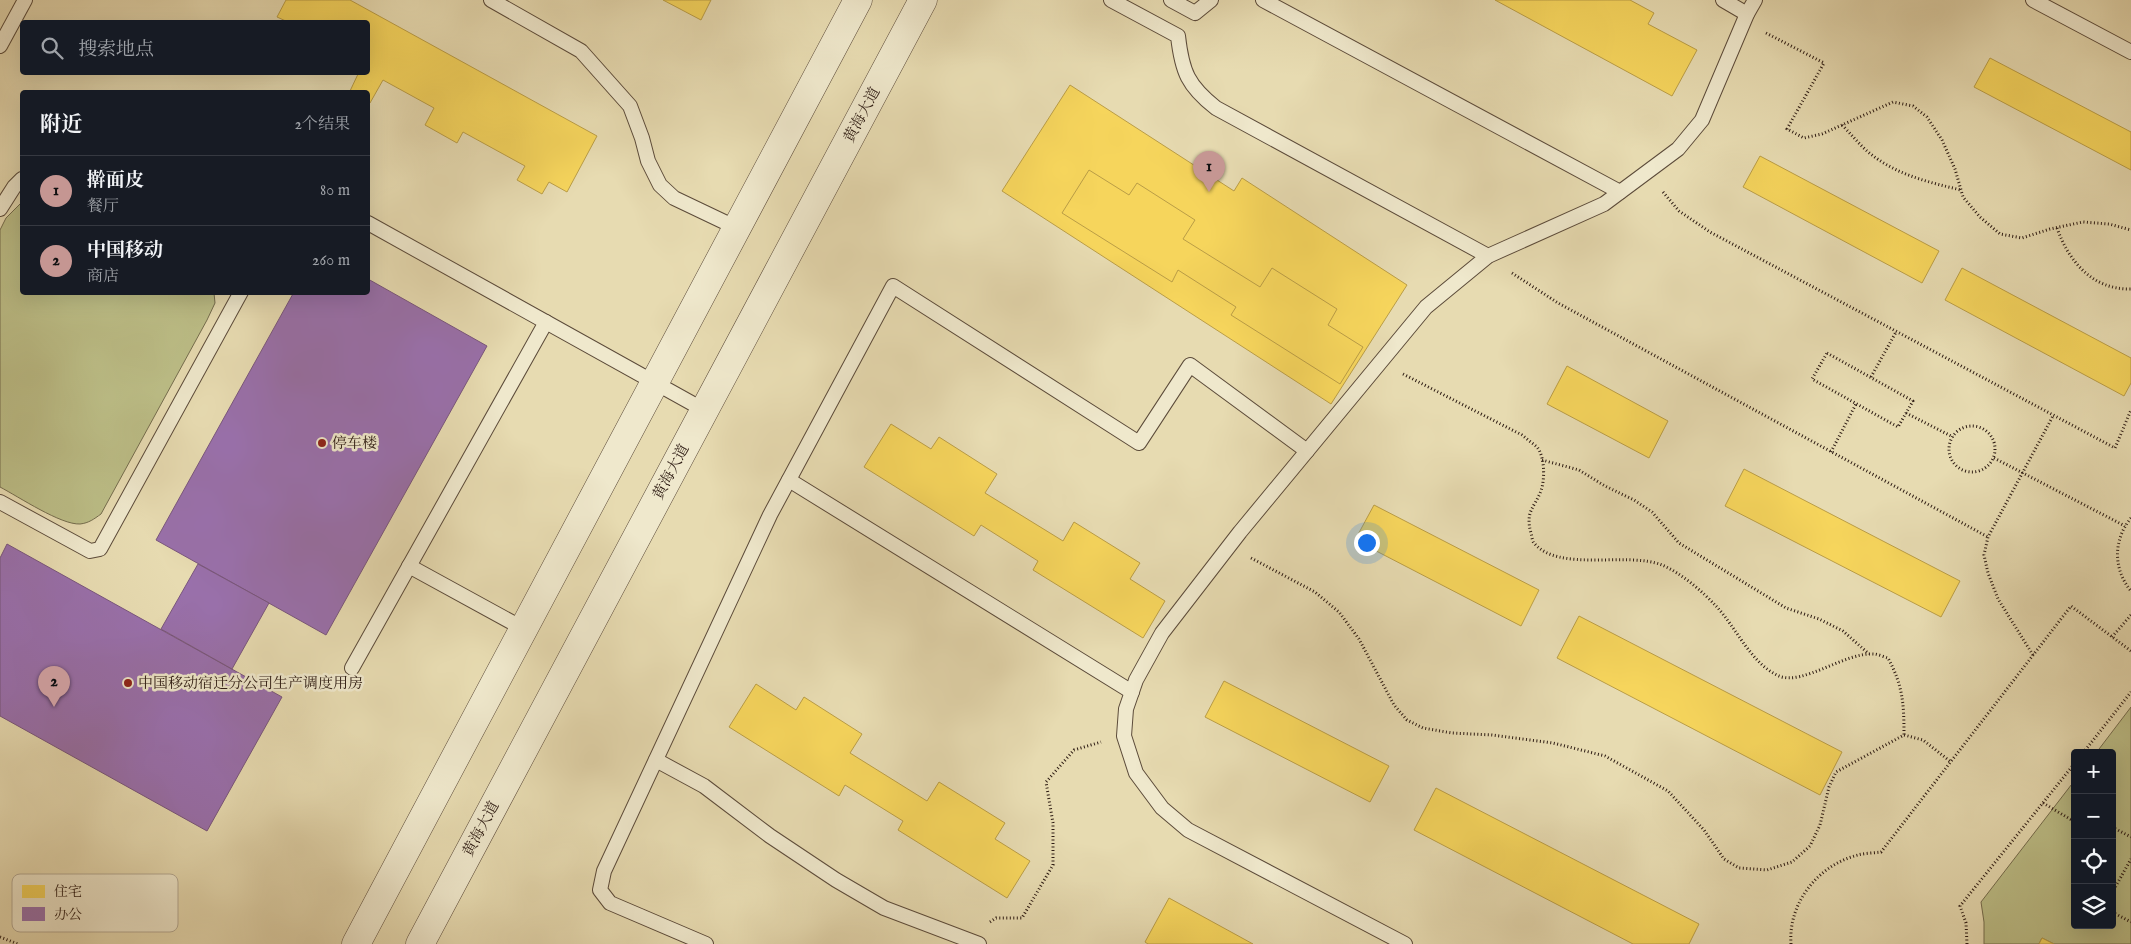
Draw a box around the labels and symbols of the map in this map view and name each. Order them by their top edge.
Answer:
street label: 黄海大道 [840,84,884,146]
pin: 1 [1193,151,1225,192]
place label: 停车楼 [332,434,377,453]
marker: 停车楼 [316,437,328,449]
street label: 黄海大道 [649,441,693,503]
your location [1354,530,1380,556]
pin: 2 [38,666,70,707]
place label: 中国移动宿迁分公司生产调度用房 [138,674,363,693]
marker: 中国移动宿迁分公司生产调度用房 [122,677,134,689]
street label: 黄海大道 [459,798,503,860]
legend [12,874,178,932]
text: 住宅 [54,883,82,901]
text: 办公 [54,906,82,924]

